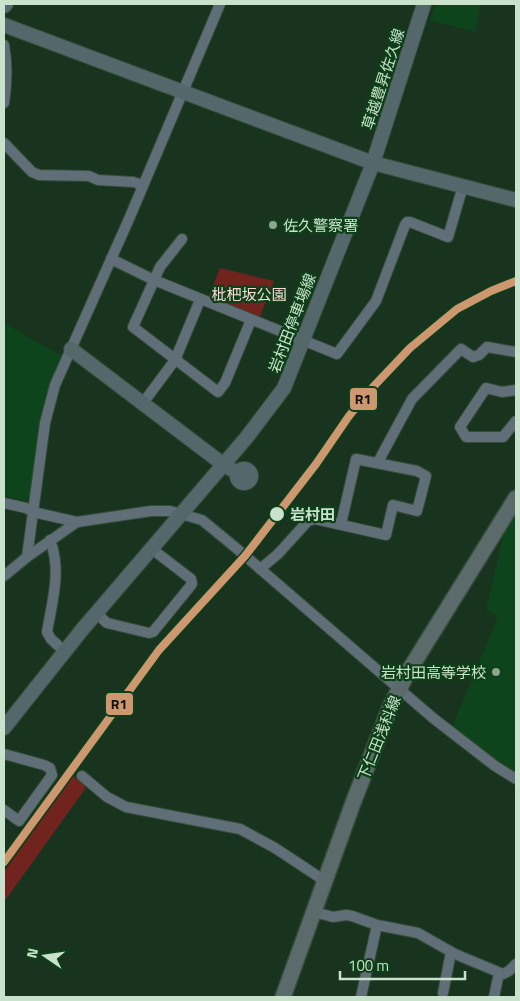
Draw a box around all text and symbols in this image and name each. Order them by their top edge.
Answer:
street label: 草越豊昇佐久線 [356,26,410,132]
place label: 佐久警察署 [283,214,358,237]
marker: 佐久警察署 [267,219,279,231]
street label: 岩村田停車場線 [262,270,322,376]
park label: 枇杷坂公園 [211,283,287,306]
line badge: R1 [349,387,378,411]
text: R1 [355,388,371,409]
place label: 岩村田 [290,503,335,526]
marker: 岩村田 [268,505,286,523]
place label: 岩村田高等学校 [381,661,486,684]
marker: 岩村田高等学校 [490,666,502,678]
line badge: R1 [105,692,134,716]
street label: 下仁田浅科線 [351,692,407,784]
text: R1 [111,693,127,714]
north arrow [20,931,70,981]
text: N [21,946,43,960]
scale bar [340,948,465,980]
text: 100 m [348,954,389,977]

